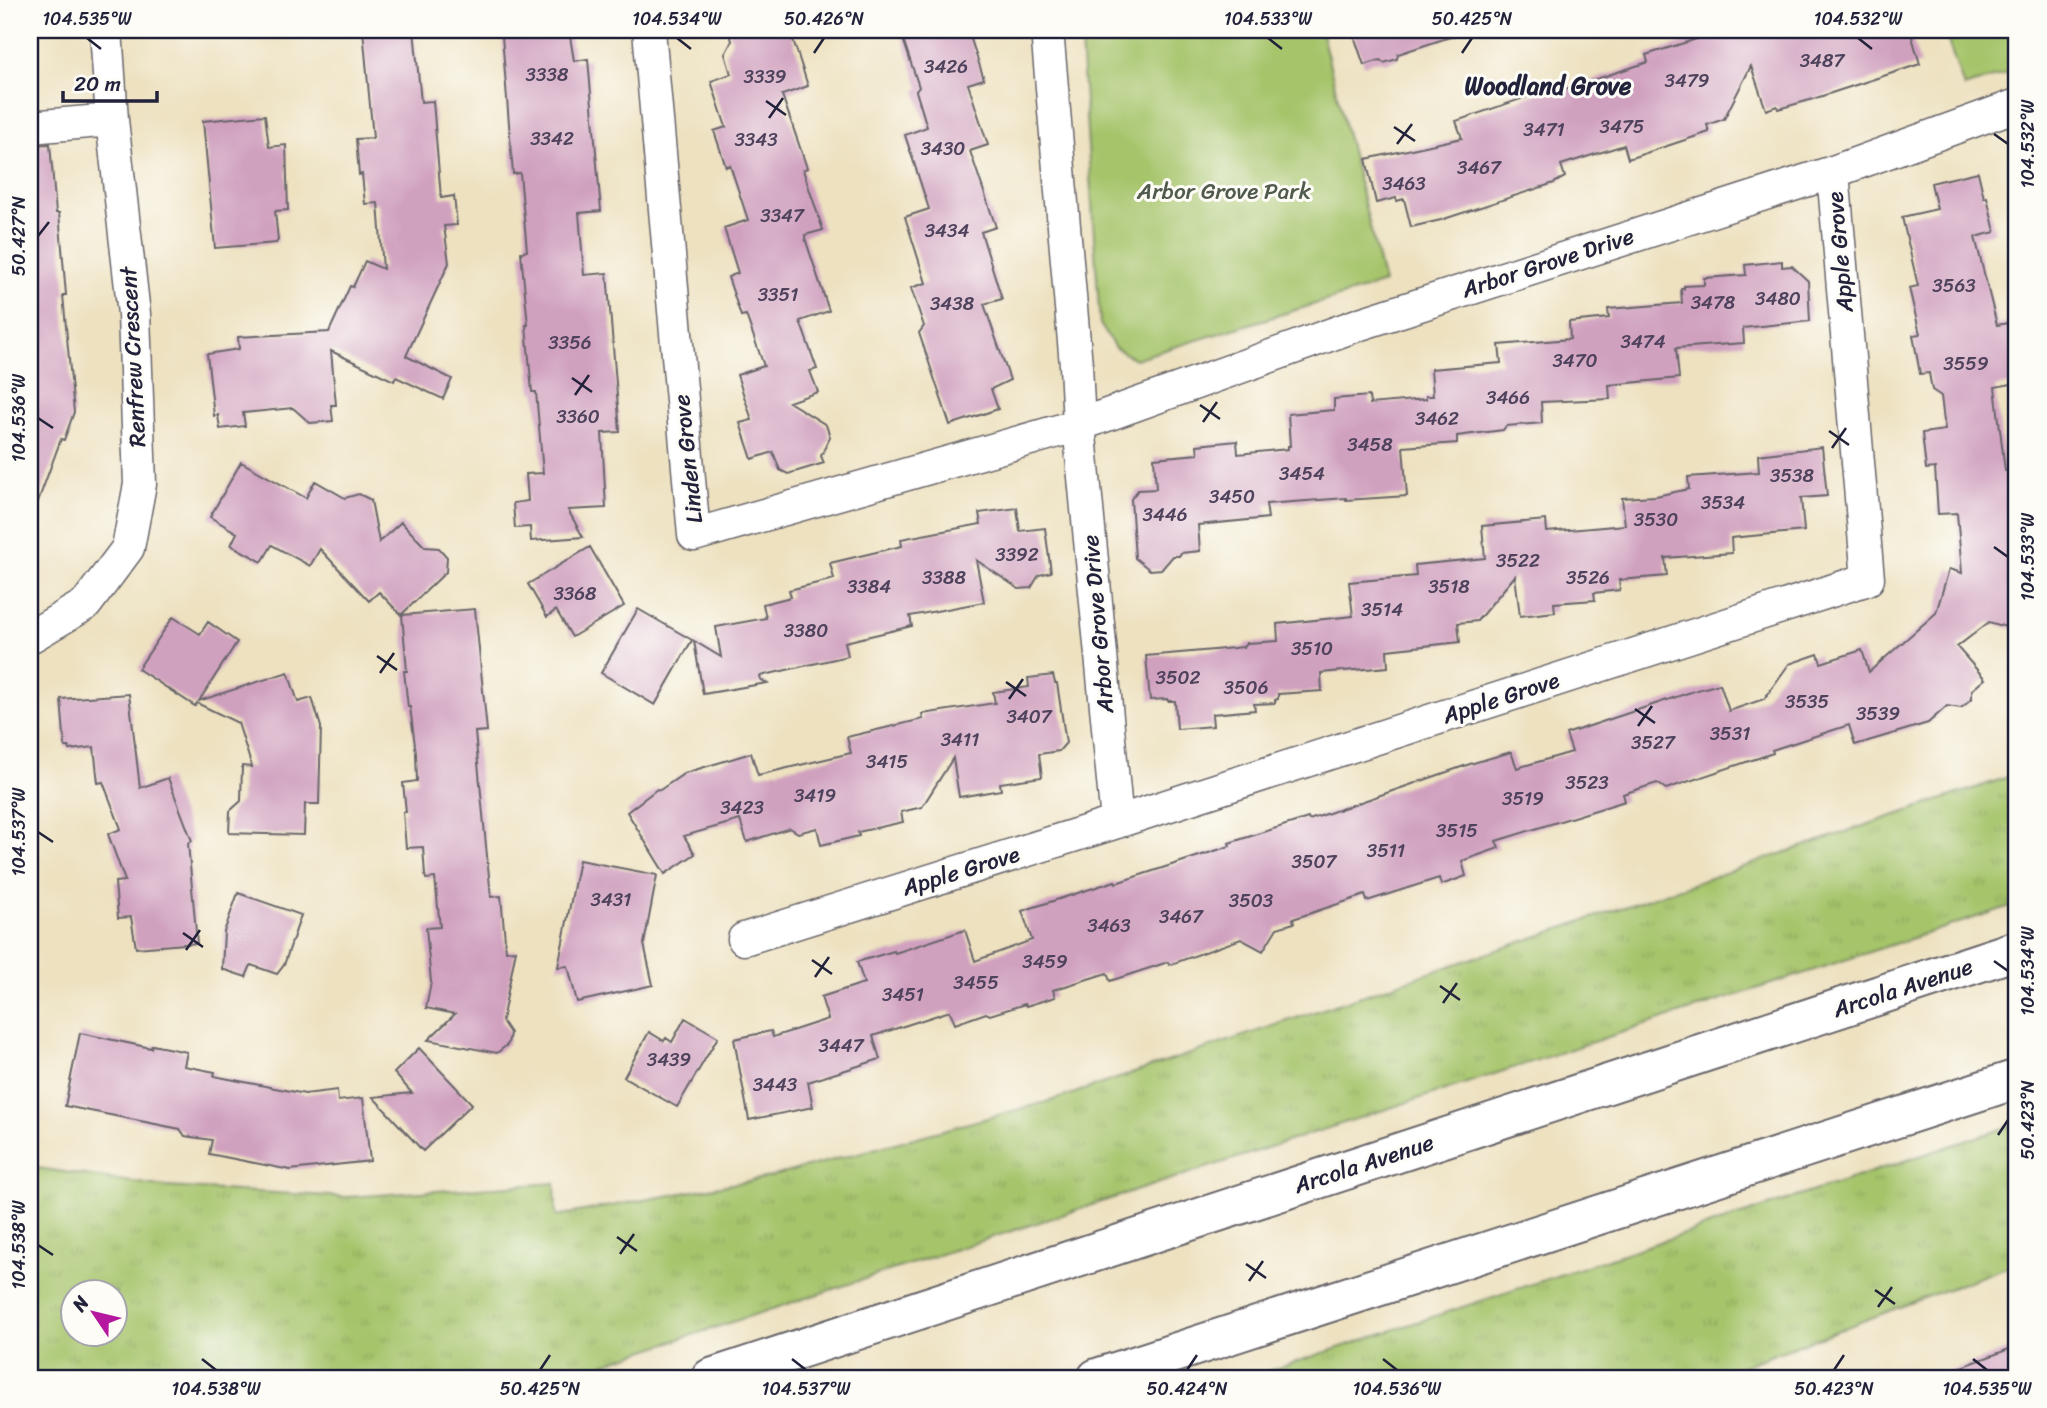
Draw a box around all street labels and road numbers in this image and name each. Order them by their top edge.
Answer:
street label: Apple Grove [1814,190,1866,315]
street label: Arbor Grove Drive [1456,216,1640,310]
street label: Renfrew Crescent [108,264,158,448]
street label: Linden Grove [661,392,715,526]
street label: Arbor Grove Drive [1070,533,1126,716]
street label: Apple Grove [1436,660,1565,736]
street label: Apple Grove [896,834,1025,909]
street label: Arcola Avenue [1827,946,1979,1030]
street label: Arcola Avenue [1288,1122,1440,1206]

